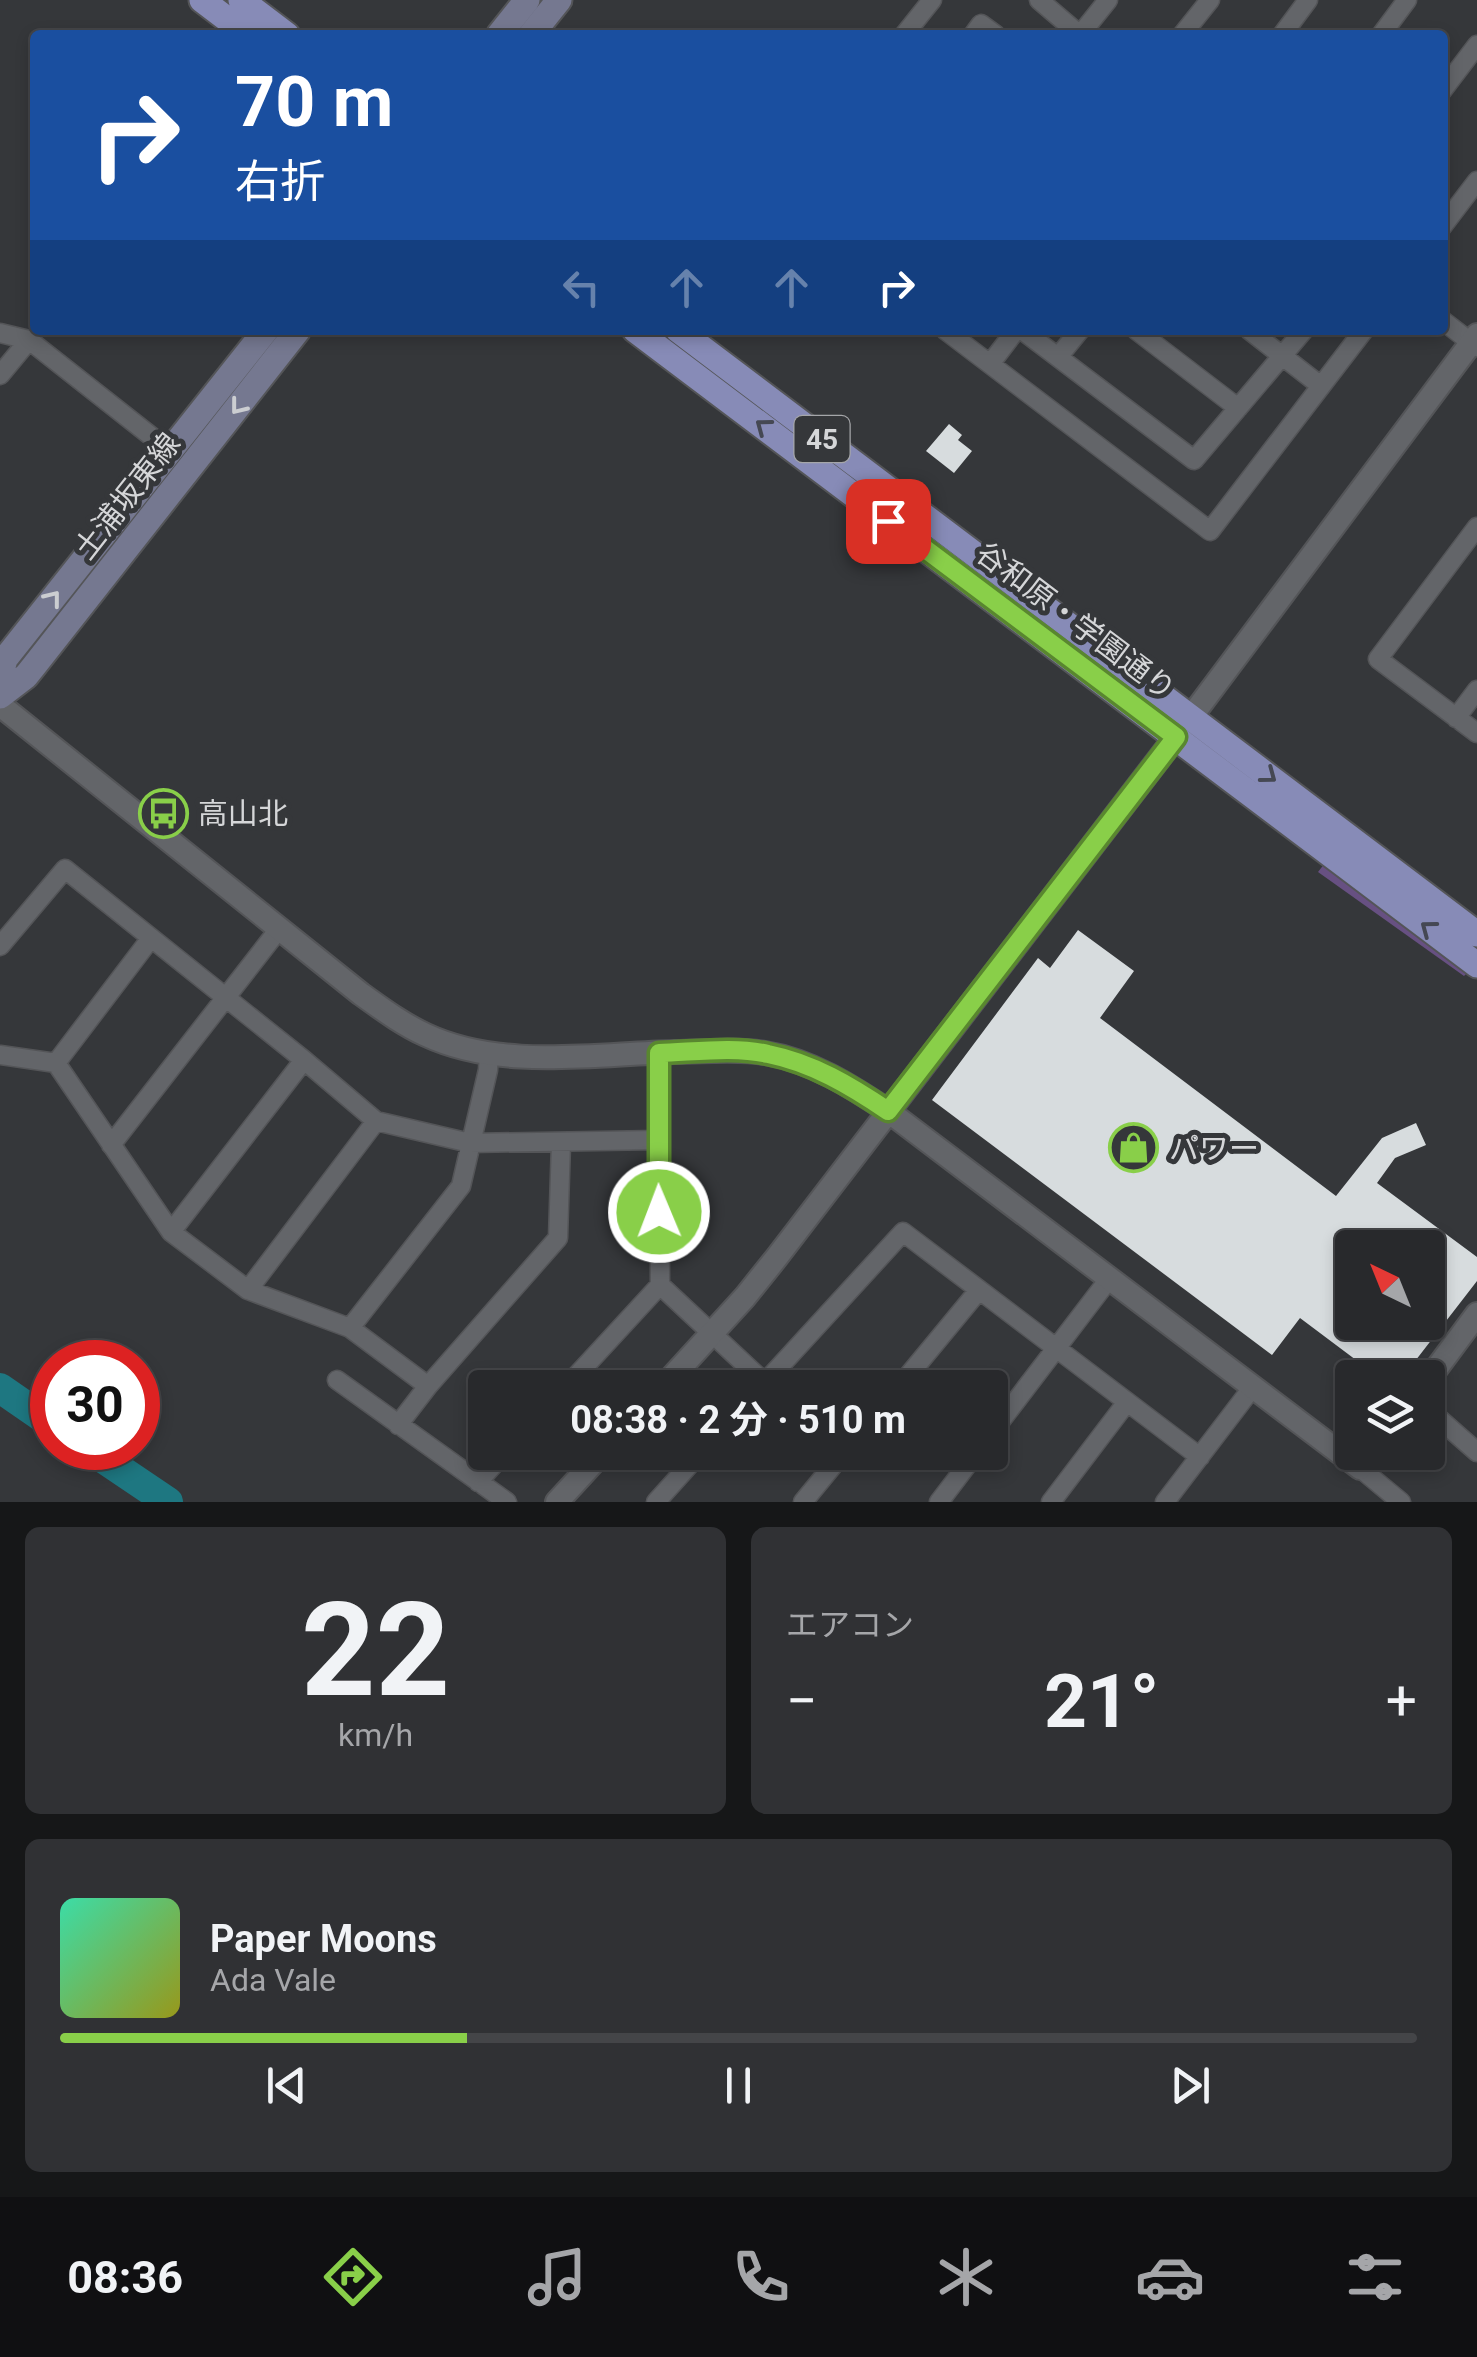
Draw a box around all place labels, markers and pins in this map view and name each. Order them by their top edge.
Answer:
pin [846,479,931,564]
bus stop icon: 高山北 [137,787,189,839]
place label: 高山北 [198,796,288,831]
shop icon: パワー [1108,1122,1160,1174]
place label: パワー [1169,1131,1259,1166]

